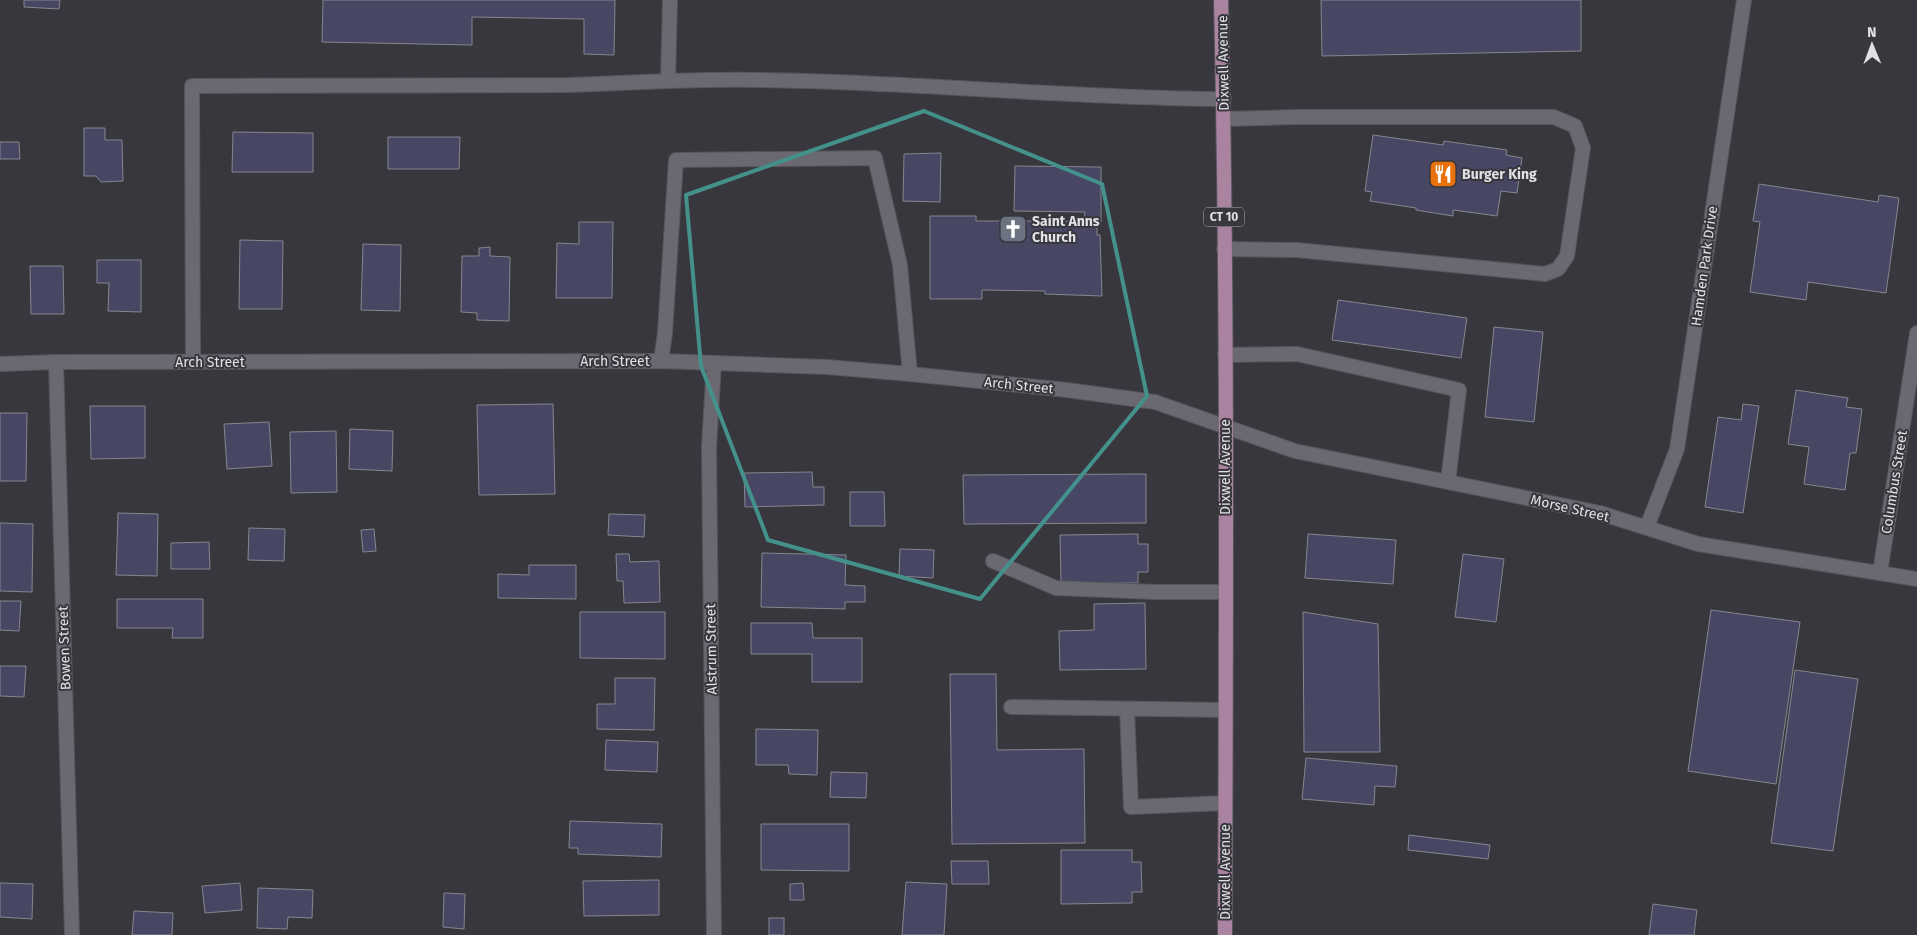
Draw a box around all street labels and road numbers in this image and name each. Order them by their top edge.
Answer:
street label: Dixwell Avenue [1214,15,1233,111]
street label: Hamden Park Drive [1688,205,1721,327]
road number: CT 10 [1204,208,1244,226]
street label: Arch Street [580,353,651,370]
street label: Arch Street [175,354,246,371]
street label: Arch Street [983,373,1055,398]
street label: Dixwell Avenue [1217,419,1234,515]
street label: Columbus Street [1878,428,1911,535]
street label: Morse Street [1529,491,1612,526]
street label: Alstrum Street [702,602,721,695]
street label: Bowen Street [55,605,74,690]
street label: Dixwell Avenue [1217,824,1234,920]

